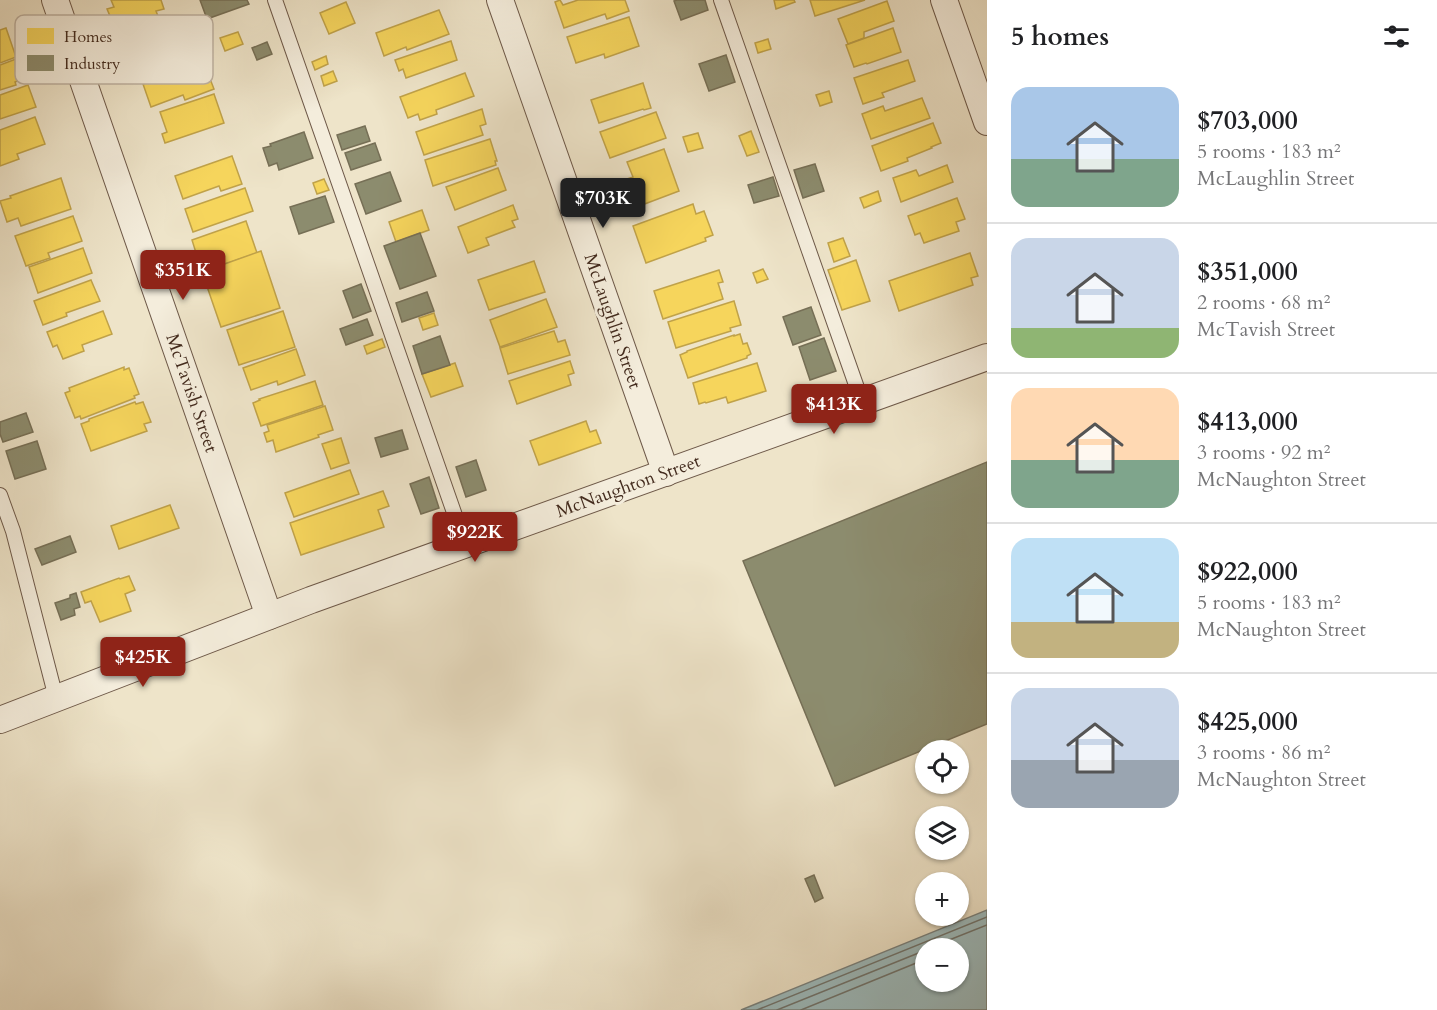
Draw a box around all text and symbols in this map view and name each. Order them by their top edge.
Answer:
legend [15,15,213,84]
text: 5 homes [1011,19,1109,54]
icon: filters [1380,20,1413,53]
text: Homes [64,26,112,48]
text: Industry [64,53,121,75]
text: $703,000 [1197,103,1298,138]
icon: home [1059,111,1131,183]
text: 5 rooms · 183 m² [1197,138,1341,165]
text: McLaughlin Street [1197,165,1354,192]
pin: $703K [561,178,645,229]
text: $703K [574,184,632,211]
pin: $351K [141,250,225,301]
street label: McLaughlin Street [578,250,648,393]
text: $351,000 [1197,254,1298,289]
text: $351K [154,256,212,283]
icon: home [1059,262,1131,334]
text: 2 rooms · 68 m² [1197,289,1330,316]
text: McTavish Street [1197,316,1335,343]
street label: McTavish Street [159,330,224,456]
pin: $413K [792,384,876,435]
text: $413K [805,390,863,417]
text: $413,000 [1197,404,1298,439]
icon: home [1059,412,1131,484]
text: 3 rooms · 92 m² [1197,439,1330,466]
street label: McNaughton Street [553,449,704,524]
text: McNaughton Street [1197,466,1366,493]
pin: $922K [433,512,517,563]
text: $922K [446,518,504,545]
text: $922,000 [1197,554,1298,589]
icon: home [1059,562,1131,634]
text: 5 rooms · 183 m² [1197,589,1341,616]
text: McNaughton Street [1197,616,1366,643]
pin: $425K [101,637,185,688]
text: $425K [114,643,172,670]
text: $425,000 [1197,704,1298,739]
icon: home [1059,712,1131,784]
text: 3 rooms · 86 m² [1197,739,1330,766]
map controls [915,740,969,992]
button: locate [915,740,969,794]
text: McNaughton Street [1197,766,1366,793]
button: layers [915,806,969,860]
button: + [915,872,969,926]
button: − [915,938,969,992]

